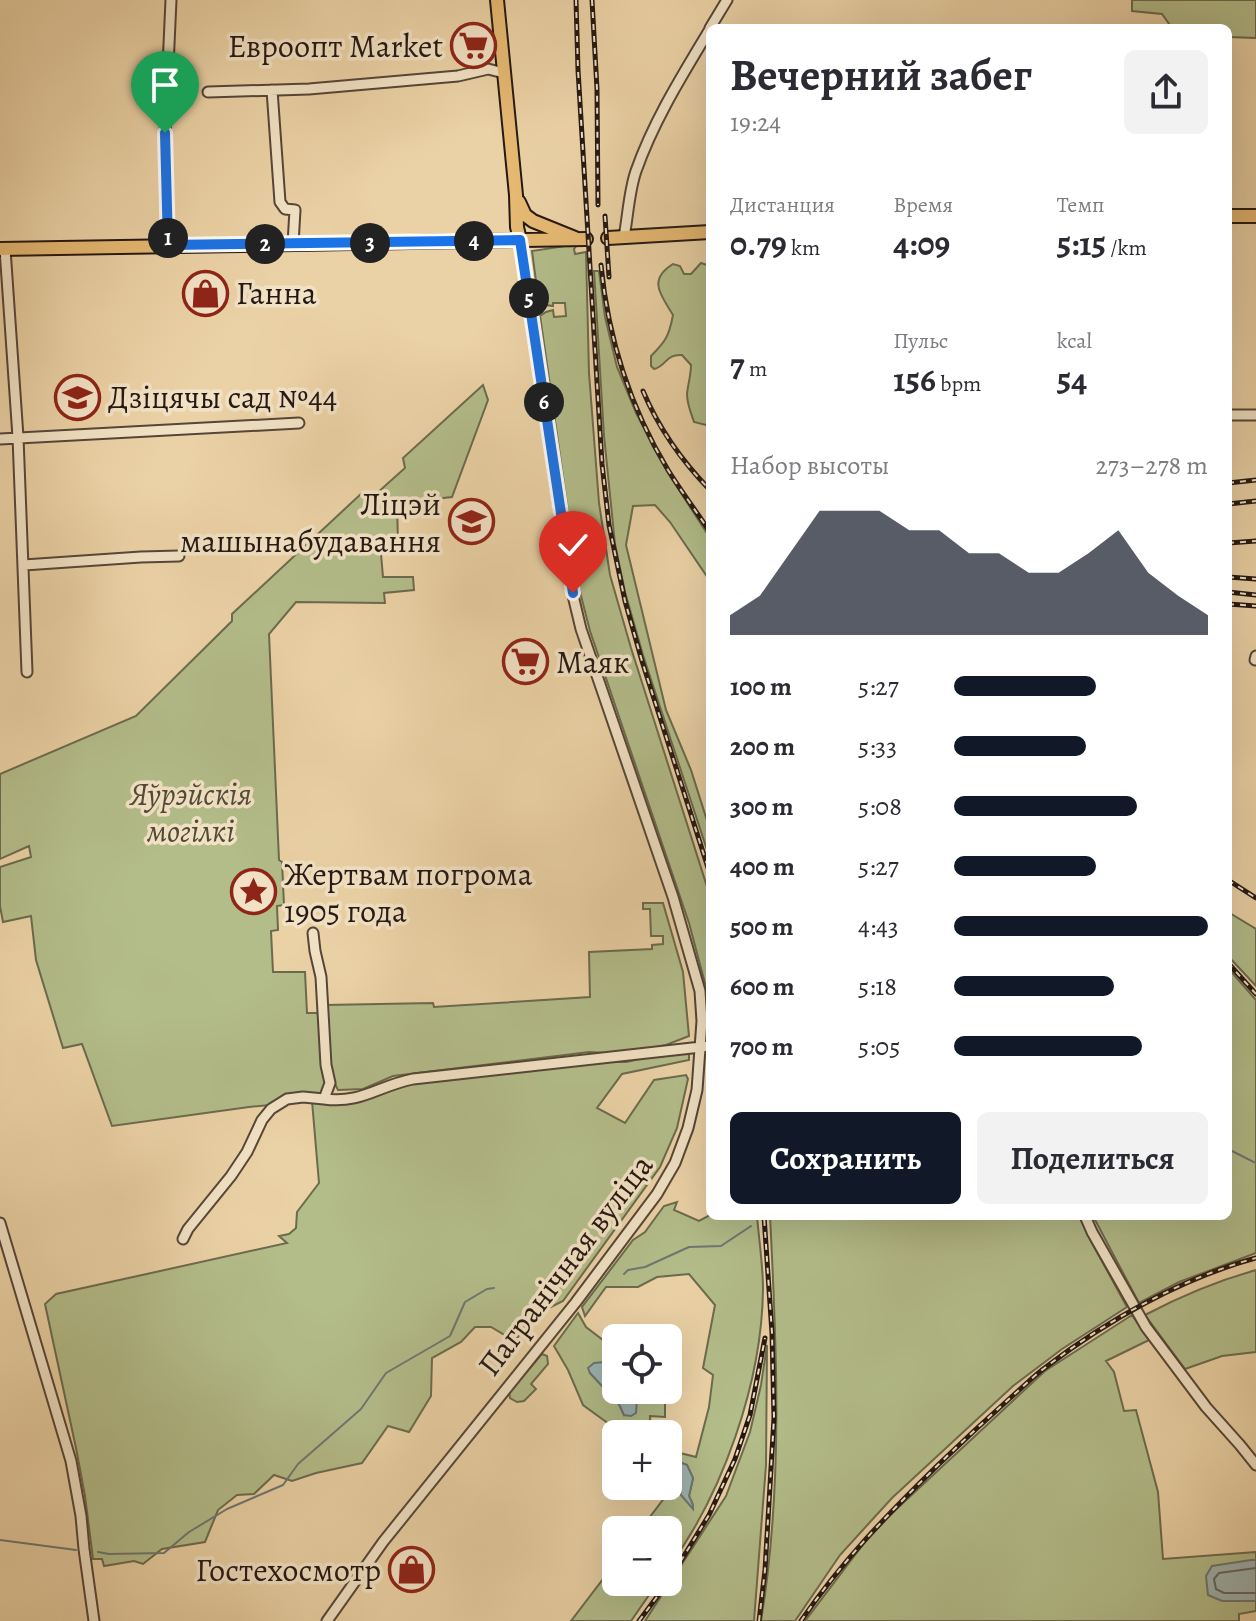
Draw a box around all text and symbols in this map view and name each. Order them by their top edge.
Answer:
supermarket icon: Евроопт Market [450,22,498,70]
place label: Евроопт Market [228,24,443,68]
text: Вечерний забег [730,45,1032,105]
button: share [1124,50,1208,134]
pin [131,51,199,133]
icon: arrive [143,63,187,107]
text: 19:24 [730,105,781,140]
text: Дистанция [730,190,835,220]
text: Время [893,190,953,220]
text: Темп [1057,190,1105,220]
pin: 1 [148,218,188,258]
text: 0.79 [730,220,787,267]
text: 4:09 [893,220,950,267]
text: 5:15 [1057,220,1106,267]
pin: 4 [454,221,494,261]
text: 1 [164,223,172,253]
pin: 3 [350,223,390,263]
pin: 2 [245,224,285,264]
text: 4 [469,226,479,256]
text: 3 [365,228,375,258]
text: 2 [260,229,270,259]
text: km [787,233,820,263]
text: /km [1106,233,1147,263]
shop icon: Ганна [181,269,229,317]
place label: Ганна [236,271,317,315]
pin: 5 [509,278,549,318]
text: 5 [524,283,534,313]
text: Пульс [893,326,948,356]
text: kcal [1057,326,1092,356]
text: 7 [730,341,745,388]
text: m [745,354,767,384]
text: 156 [893,356,936,403]
text: 54 [1057,356,1087,403]
text: bpm [936,369,981,399]
school or university icon: Дзіцячы сад №44 [53,373,101,421]
place label: Дзіцячы сад №44 [108,375,337,419]
pin: 6 [524,382,564,422]
text: 6 [539,387,549,417]
text: Набор высоты [730,448,889,483]
text: 273–278 m [1095,448,1208,483]
place label: Ліцэй машынабудавання [180,482,441,563]
school or university icon: Ліцэй машынабудавання [448,498,496,546]
pin [539,511,607,593]
icon: check [551,523,595,567]
supermarket icon: Маяк [501,638,549,686]
place label: Маяк [556,640,630,684]
text: 100 m [730,669,792,704]
text: 5:27 [858,669,899,704]
text: 200 m [730,729,795,764]
text: 5:33 [858,729,897,764]
park label: Яўрэйскія могілкі [129,772,252,853]
text: 300 m [730,789,794,824]
text: 5:08 [858,789,902,824]
text: 400 m [730,849,795,884]
text: 5:27 [858,849,899,884]
place label: Жертвам погрома 1905 года [284,852,533,933]
place icon: Жертвам погрома 1905 года [229,868,277,916]
text: 500 m [730,909,794,944]
text: 4:43 [858,909,899,944]
text: 600 m [730,969,795,1004]
text: 5:18 [858,969,897,1004]
text: 700 m [730,1029,794,1064]
text: 5:05 [858,1029,900,1064]
button: Сохранить [730,1112,961,1204]
button: Поделиться [977,1112,1208,1204]
street label: Пагранічная вуліца [467,1145,663,1385]
map controls [602,1324,682,1596]
button: locate [602,1324,682,1404]
button: + [602,1420,682,1500]
button: − [602,1516,682,1596]
shop icon: Гостехосмотр [388,1546,436,1594]
place label: Гостехосмотр [195,1548,381,1592]

